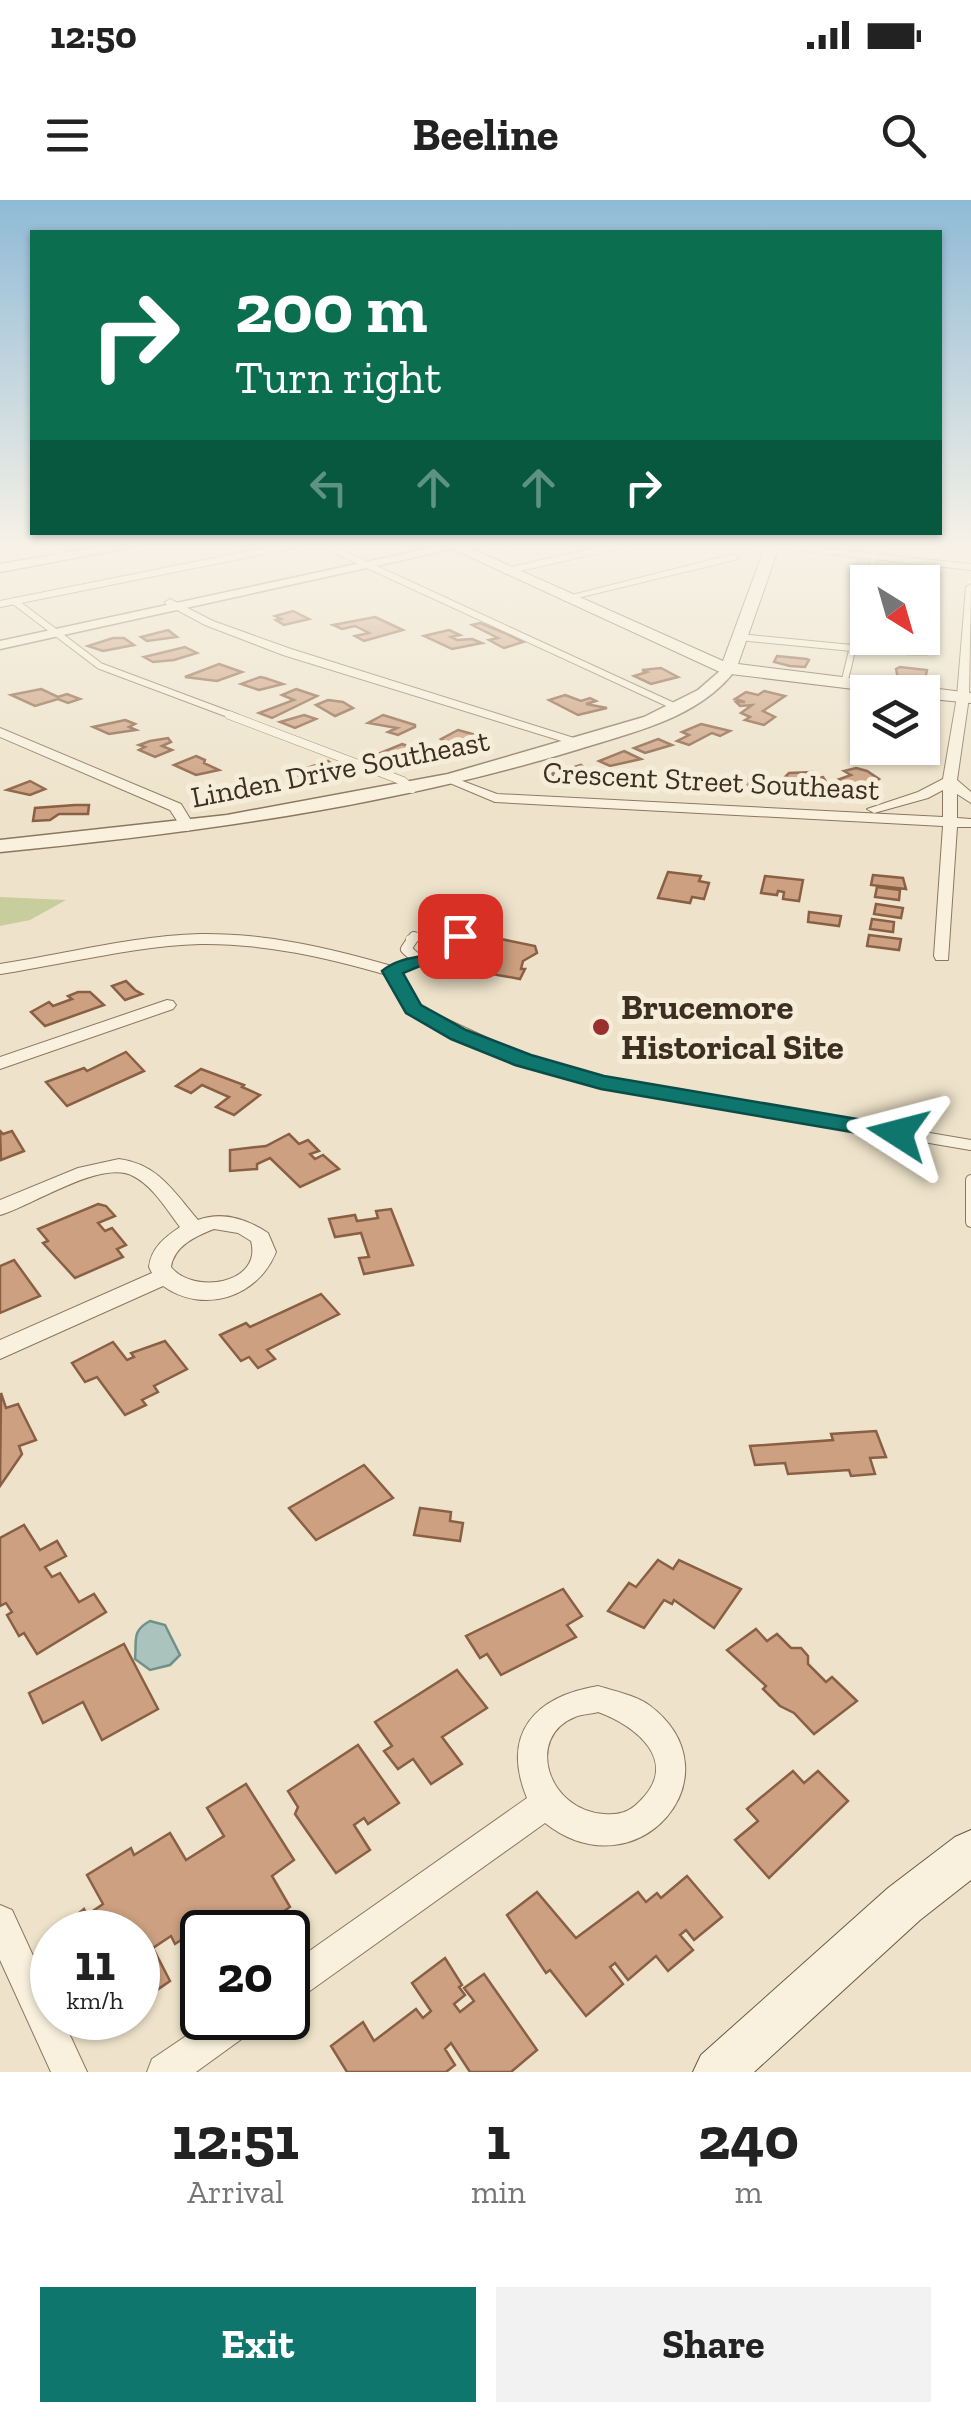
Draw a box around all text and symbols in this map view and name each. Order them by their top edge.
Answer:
text: 12:50 [50,12,137,58]
icon: menu [40,108,95,163]
text: Beeline [412,108,559,162]
icon: search [876,108,931,163]
text: 200 m [235,266,428,350]
icon: right [70,270,200,400]
text: Turn right [235,351,441,405]
icon: left [301,460,356,515]
icon: ahead [406,460,461,515]
icon: ahead [511,460,566,515]
icon: right [616,460,671,515]
north arrow [850,565,940,655]
map controls [850,565,940,765]
button: layers [850,675,940,765]
street label: Linden Drive Southeast [188,722,492,816]
street label: Crescent Street Southeast [542,754,880,808]
pin [418,894,503,979]
icon: arrive [433,909,488,964]
place label: Brucemore Historical Site [621,986,844,1068]
marker: Brucemore Historical Site [590,1016,612,1038]
position arrow [846,1081,950,1185]
speed limit sign: 20 [180,1910,310,2040]
text: 11 [75,1933,115,1993]
text: km/h [66,1985,124,2015]
text: 12:51 [172,2102,299,2174]
text: 1 [486,2102,511,2174]
text: 240 [698,2102,799,2174]
text: Arrival [187,2173,284,2211]
text: min [471,2173,526,2211]
text: m [735,2173,762,2211]
button: Exit [40,2287,476,2402]
button: Share [496,2287,931,2402]

